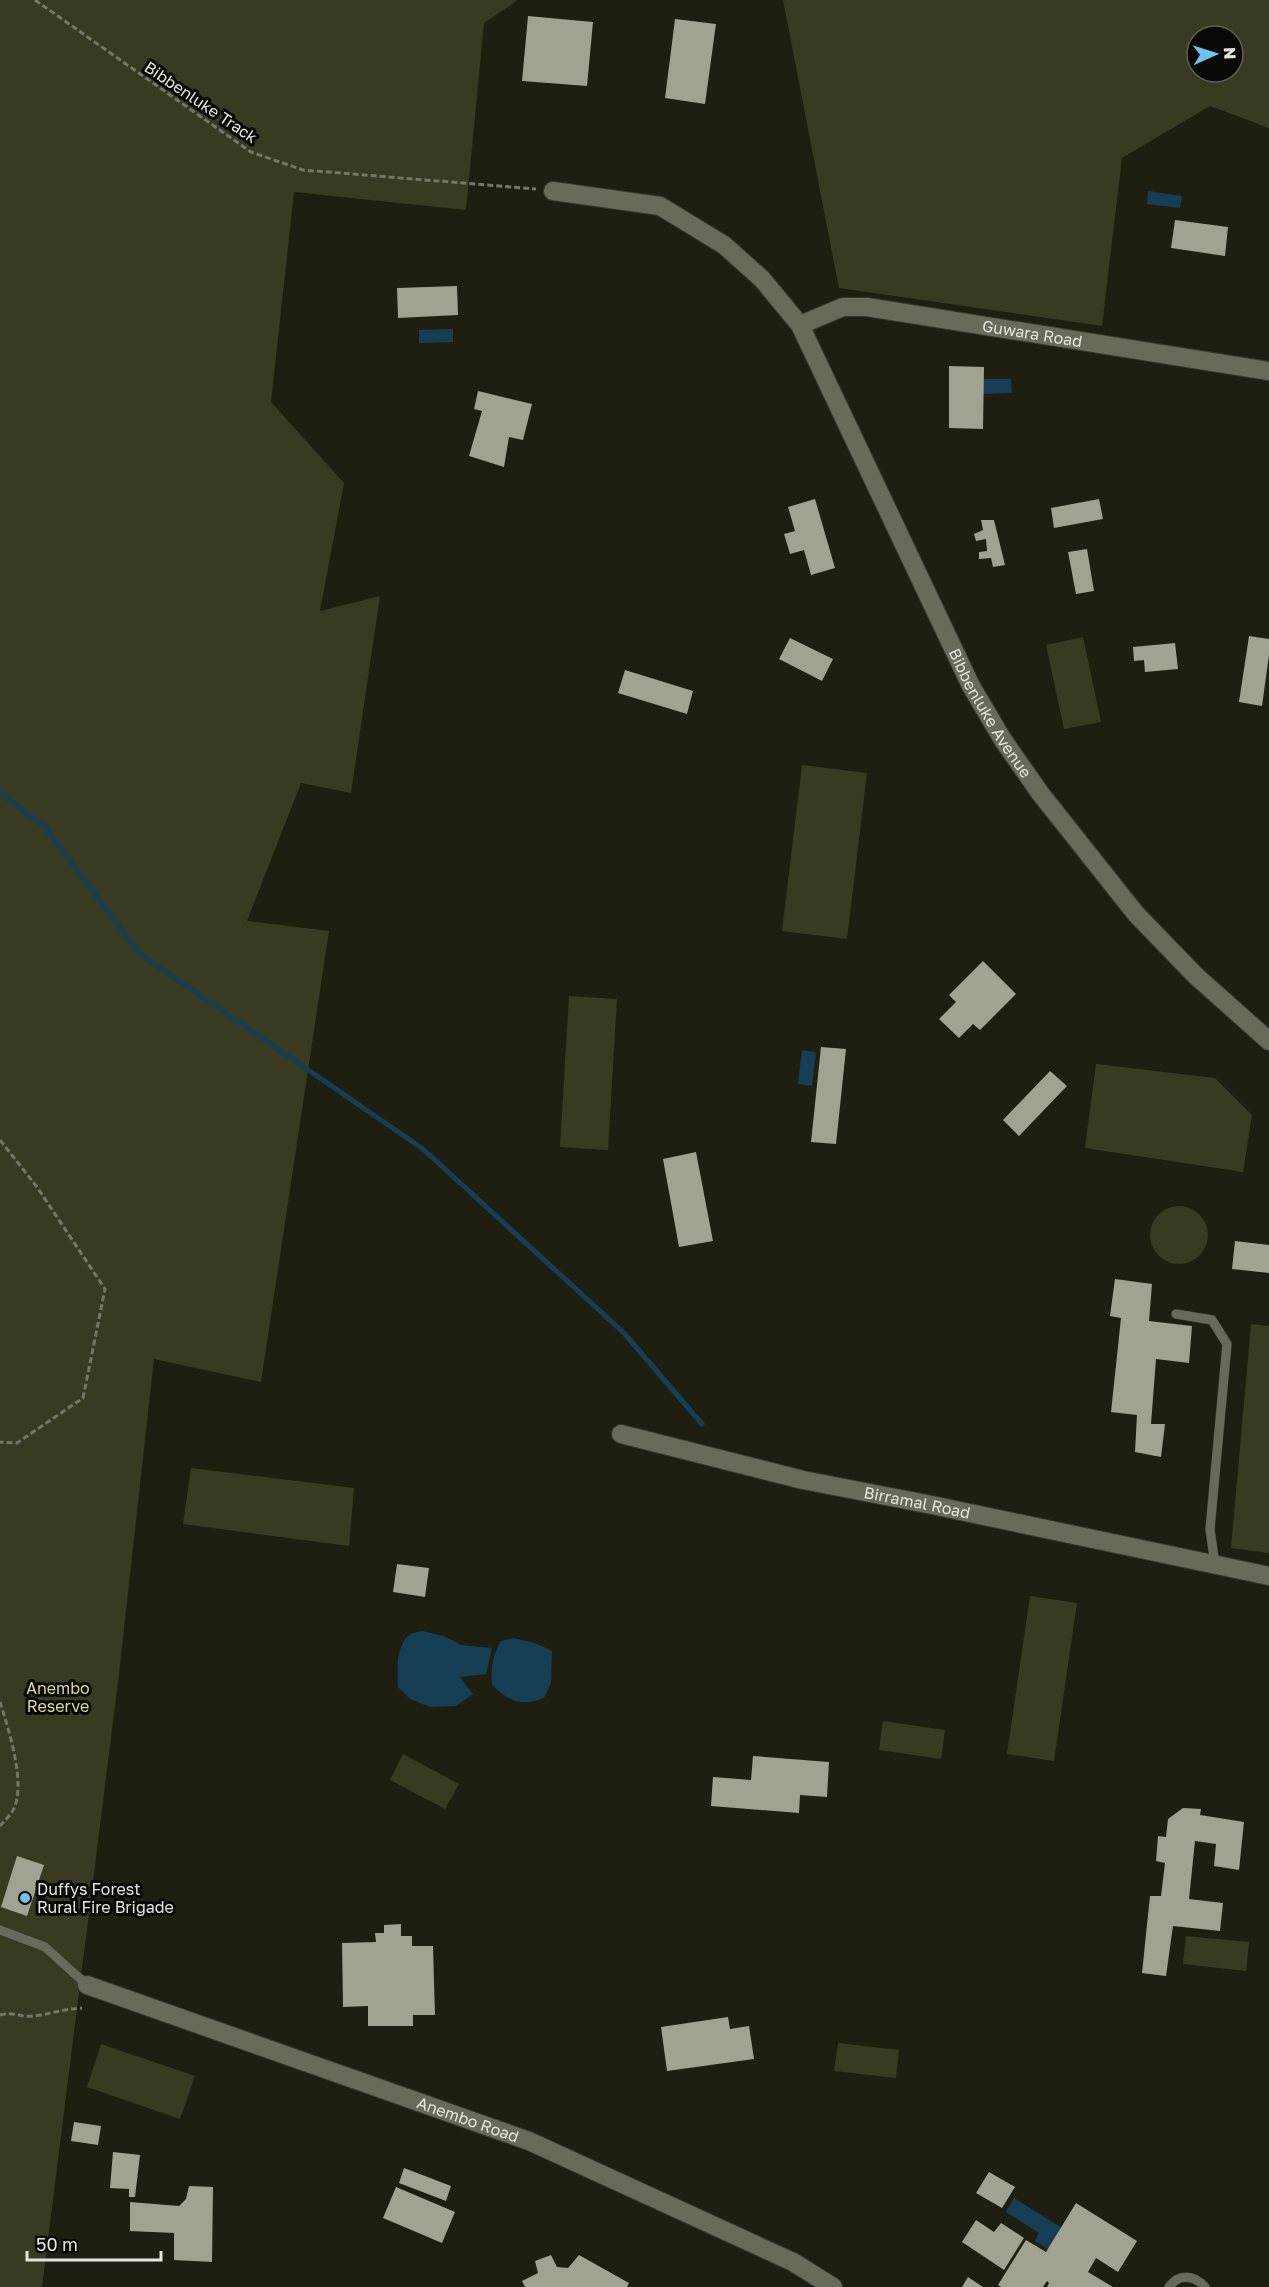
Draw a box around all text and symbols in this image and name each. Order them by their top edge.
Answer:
north arrow [1185,24,1245,84]
text: N [1220,47,1240,60]
street label: Bibbenluke Track [141,57,261,147]
street label: Guwara Road [981,315,1084,351]
street label: Bibbenluke Avenue [945,645,1036,782]
street label: Birramal Road [862,1482,972,1523]
park label: Anembo Reserve [26,1678,90,1716]
place label: Duffys Forest Rural Fire Brigade [37,1879,174,1917]
marker: Duffys Forest Rural Fire Brigade [18,1891,32,1905]
street label: Anembo Road [414,2092,522,2147]
scale bar [27,2224,160,2262]
text: 50 m [36,2233,78,2255]

